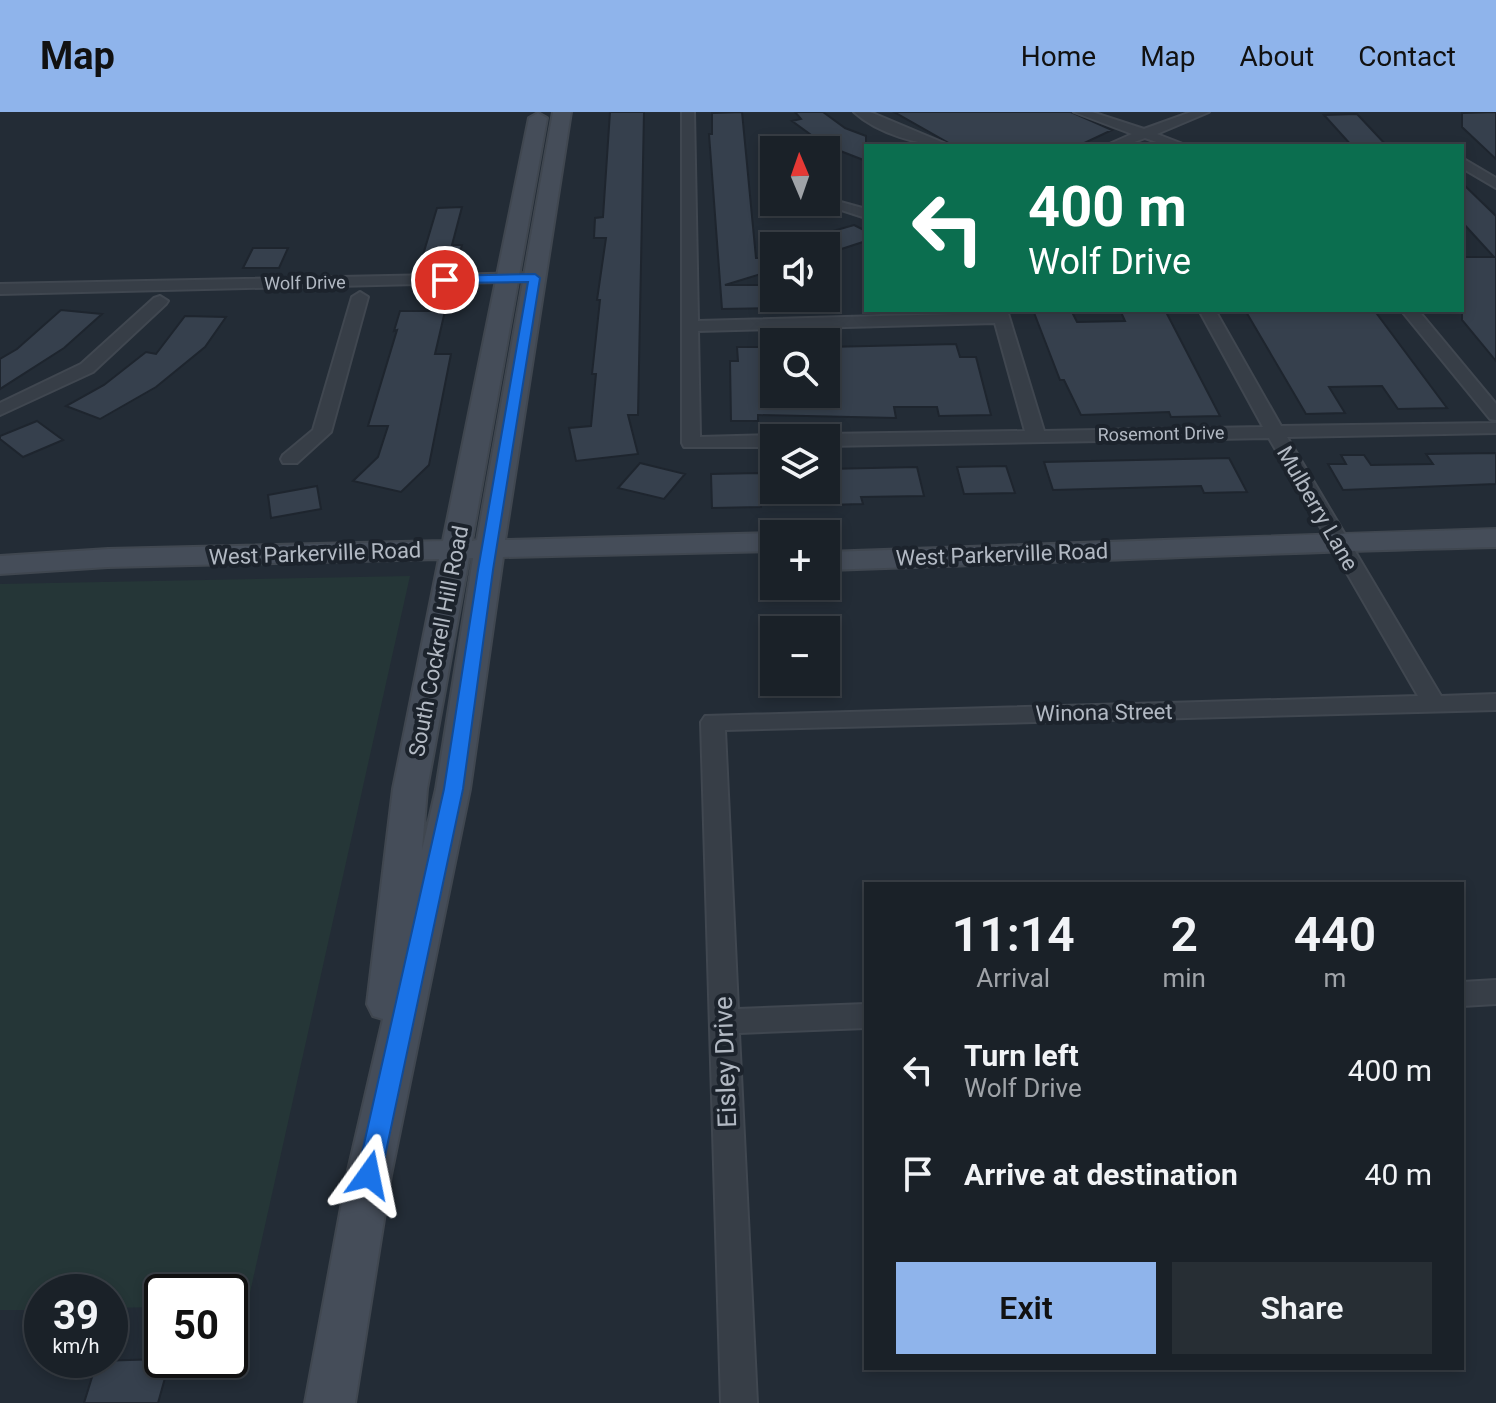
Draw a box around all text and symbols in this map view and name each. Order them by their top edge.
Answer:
text: Map [40,34,115,78]
text: Home [1021,40,1096,73]
text: Map [1140,40,1196,73]
text: About [1240,40,1314,73]
text: Contact [1358,40,1456,73]
north arrow [760,136,840,216]
map controls [760,136,840,696]
text: 400 m [1028,174,1187,240]
icon: left [896,176,1000,280]
button: sound [760,232,840,312]
text: Wolf Drive [1028,241,1191,283]
pin [411,246,479,314]
icon: arrive [423,258,467,302]
street label: Wolf Drive [264,271,346,294]
button: search [760,328,840,408]
street label: Rosemont Drive [1097,422,1225,445]
button: layers [760,424,840,504]
street label: Mulberry Lane [1272,442,1363,575]
button: + [760,520,840,600]
street label: South Cockrell Hill Road [404,523,473,759]
street label: West Parkerville Road [208,537,422,570]
street label: West Parkerville Road [895,538,1109,571]
button: − [760,616,840,696]
street label: Winona Street [1035,699,1173,726]
text: 11:14 [952,906,1075,963]
text: 2 [1171,906,1198,963]
text: 440 [1294,906,1376,963]
text: Arrival [976,963,1050,993]
text: min [1162,963,1206,993]
text: m [1324,963,1346,993]
street label: Eisley Drive [708,996,742,1128]
text: Turn left [964,1038,1079,1073]
icon: left [896,1048,940,1092]
text: 400 m [1348,1053,1432,1088]
text: Wolf Drive [964,1073,1082,1103]
position arrow [327,1133,411,1217]
icon: arrive [896,1152,940,1196]
text: Arrive at destination [964,1157,1238,1192]
text: 40 m [1365,1157,1432,1192]
button: Exit [896,1262,1156,1354]
button: Share [1172,1262,1432,1354]
speed limit sign: 50 [144,1274,248,1378]
text: 39 [53,1292,99,1339]
text: km/h [53,1334,99,1358]

